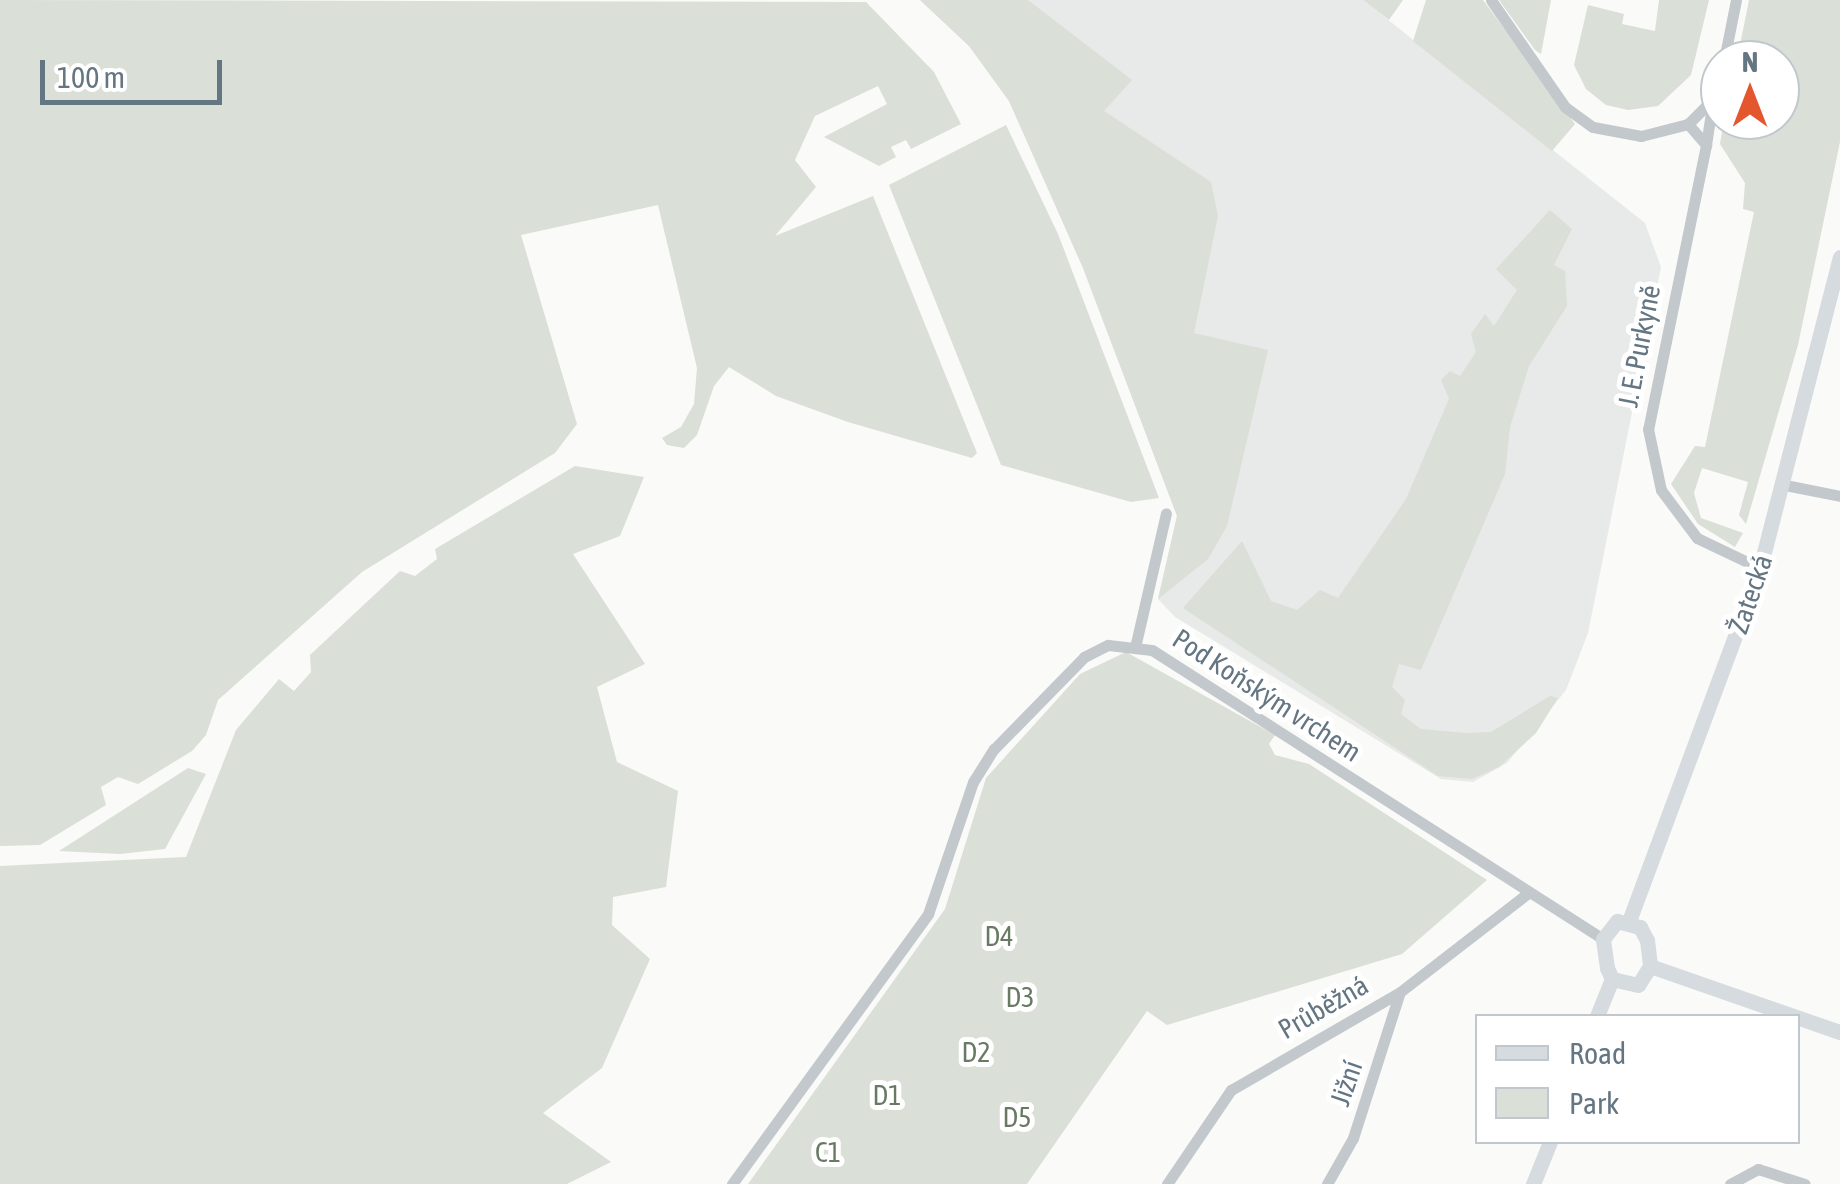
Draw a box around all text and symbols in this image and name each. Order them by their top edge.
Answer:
scale bar [45,40,228,102]
north arrow [1700,40,1800,140]
text: N [1742,46,1758,78]
text: 100 m [57,60,125,94]
street label: J. E. Purkyně [1611,282,1667,410]
street label: Žatecká [1721,550,1779,638]
street label: Pod Koňským vrchem [1166,622,1368,768]
park label: D4 [985,919,1013,953]
street label: Průběžná [1272,968,1374,1046]
park label: D3 [1006,980,1034,1014]
legend [1475,1014,1800,1144]
park label: D2 [962,1035,990,1069]
text: Road [1569,1036,1626,1070]
street label: Jižní [1323,1056,1369,1110]
park label: D1 [873,1078,901,1112]
text: Park [1569,1086,1619,1120]
park label: D5 [1003,1100,1031,1134]
park label: C1 [815,1135,841,1169]

